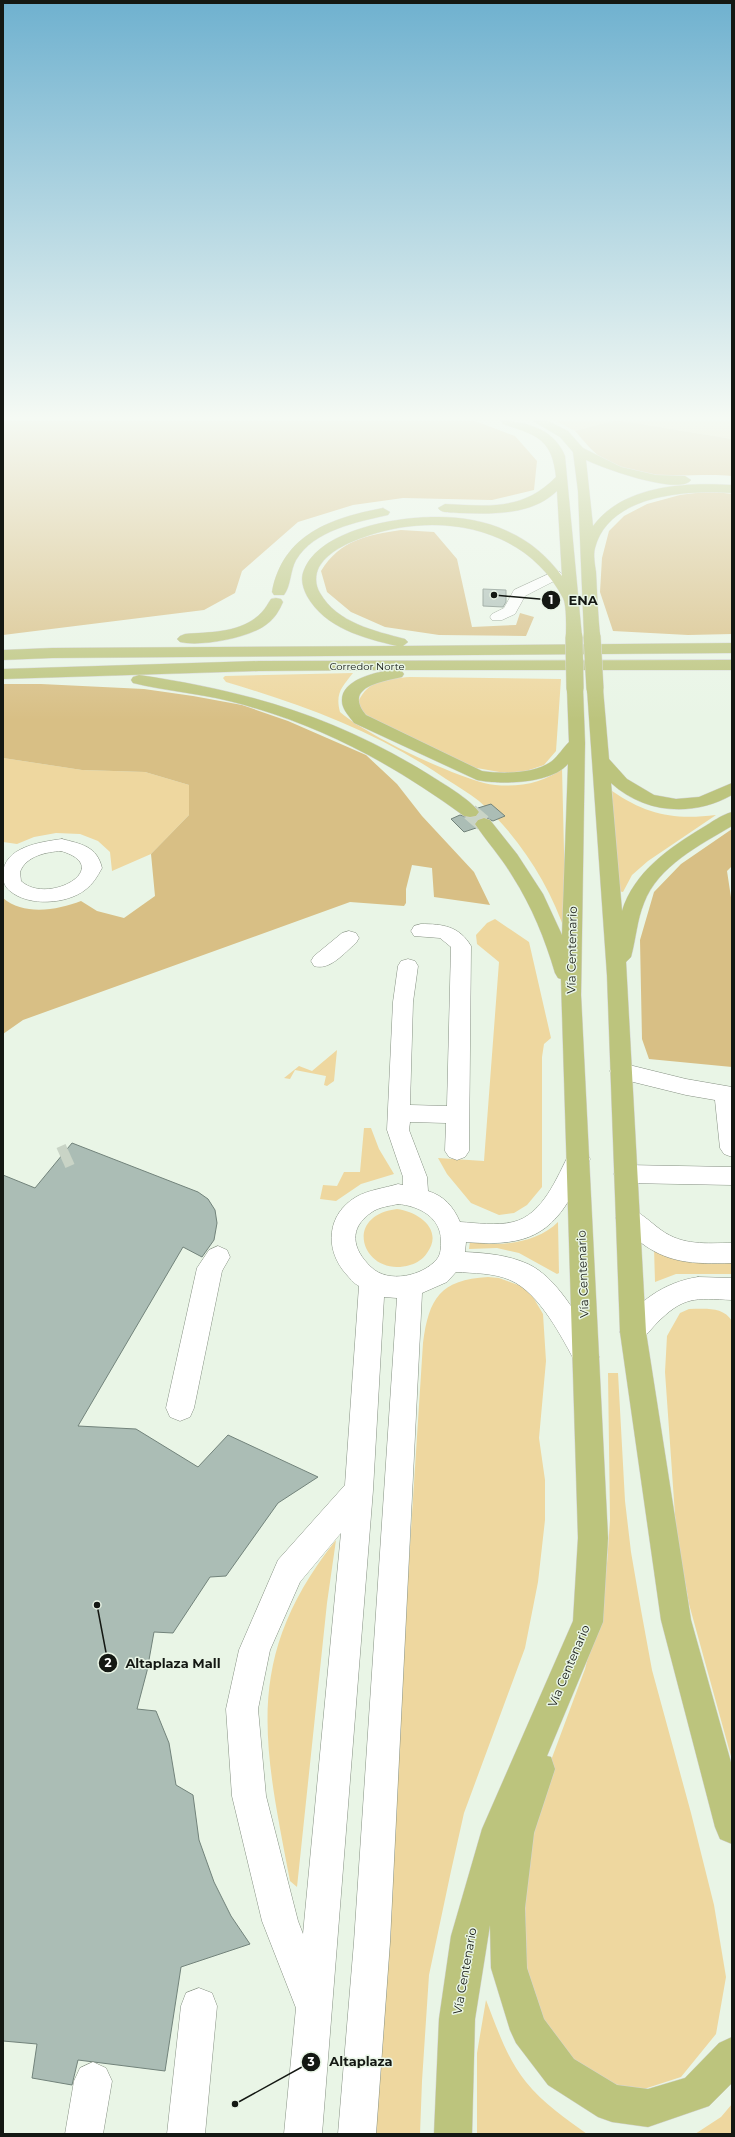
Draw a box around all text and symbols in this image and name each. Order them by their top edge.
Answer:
callout: ENA [541,588,606,613]
text: 1 [549,592,553,607]
text: ENA [568,592,599,608]
street label: Corredor Norte [329,660,405,673]
street label: Vía Centenario [563,906,580,994]
street label: Vía Centenario [573,1230,592,1318]
street label: Vía Centenario [544,1622,593,1709]
callout: Altaplaza Mall [98,1651,229,1676]
text: 2 [104,1655,112,1670]
text: Altaplaza Mall [124,1655,221,1671]
street label: Vía Centenario [450,1926,480,2015]
callout: Altaplaza [301,2049,400,2074]
text: Altaplaza [328,2053,393,2069]
text: 3 [306,2054,315,2069]

